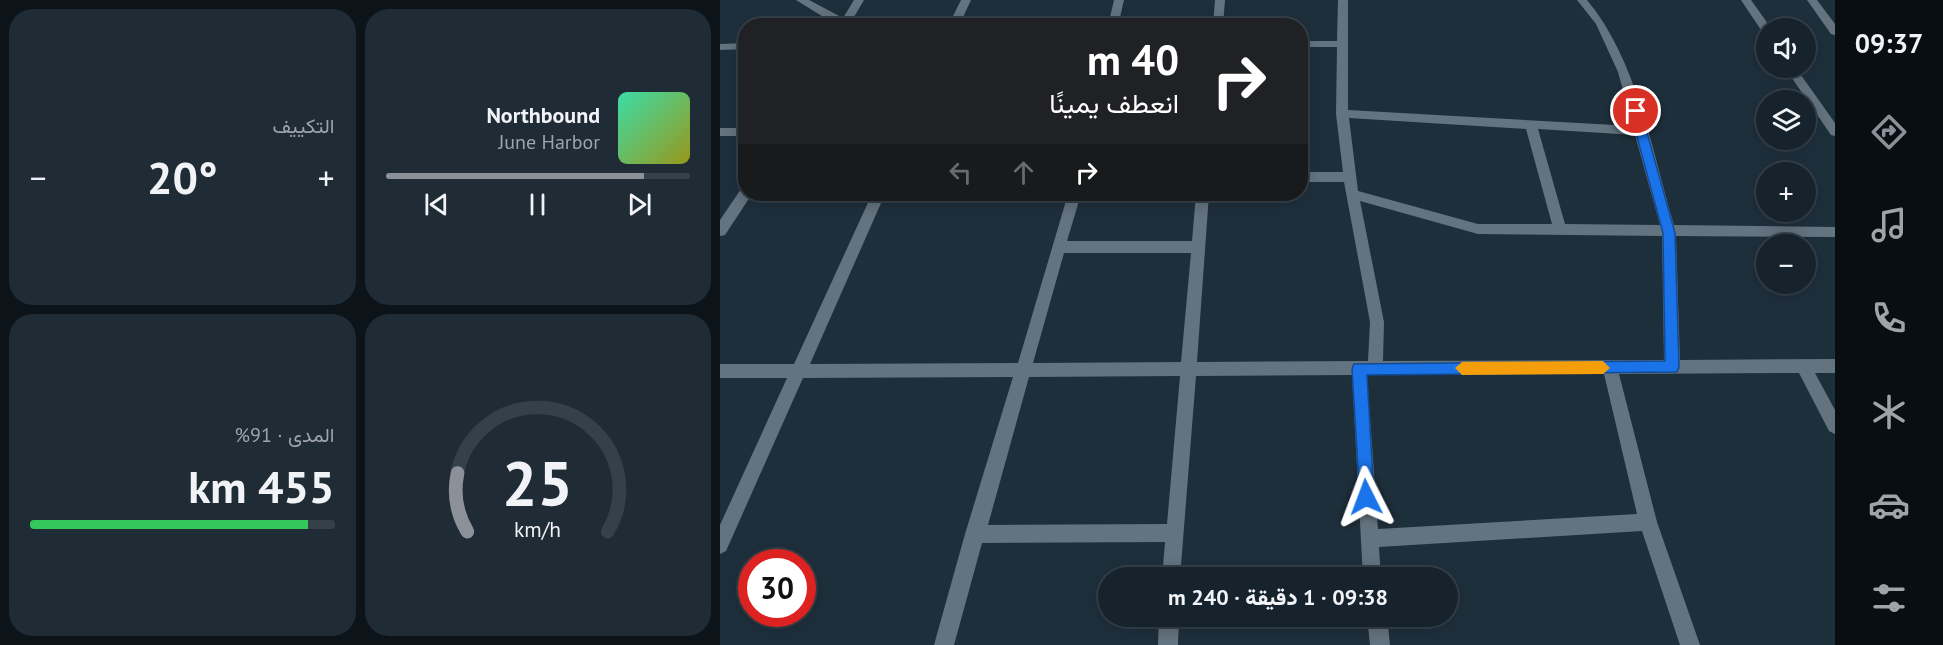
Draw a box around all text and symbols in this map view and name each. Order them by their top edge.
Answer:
map controls [1756,18,1816,294]
button: sound [1756,18,1816,78]
text: 09:37 [1855,26,1923,60]
text: 40 m [1087,32,1179,87]
icon: right [1200,42,1278,120]
pin [1610,85,1661,136]
text: انعطف يمينًا [1049,86,1179,120]
button: layers [1756,90,1816,150]
icon: arrive [1619,94,1652,127]
text: Northbound [486,101,600,129]
icon: directions [1868,111,1910,153]
text: التكييف [272,113,335,139]
text: June Harbor [498,129,600,155]
text: 20° [147,148,218,206]
text: − [30,156,47,199]
text: + [318,156,334,199]
icon: left [944,156,977,189]
icon: ahead [1007,156,1040,189]
icon: right [1070,156,1103,189]
button: + [1756,162,1816,222]
icon: previous [420,188,453,221]
icon: pause [521,188,554,221]
icon: next [623,188,656,221]
icon: music [1868,204,1910,246]
button: − [1756,234,1816,294]
icon: phone [1868,297,1910,339]
icon: climate [1868,391,1910,433]
text: المدى · 91% [235,422,335,448]
text: 25 [502,442,573,523]
text: 455 km [188,457,335,515]
position arrow [1334,465,1398,529]
icon: car [1868,484,1910,526]
text: km/h [514,515,561,543]
speed limit sign: 30 [738,549,816,627]
icon: filters [1868,577,1910,619]
text: 09:38 · 1 دقيقة · 240 m [1168,583,1388,611]

